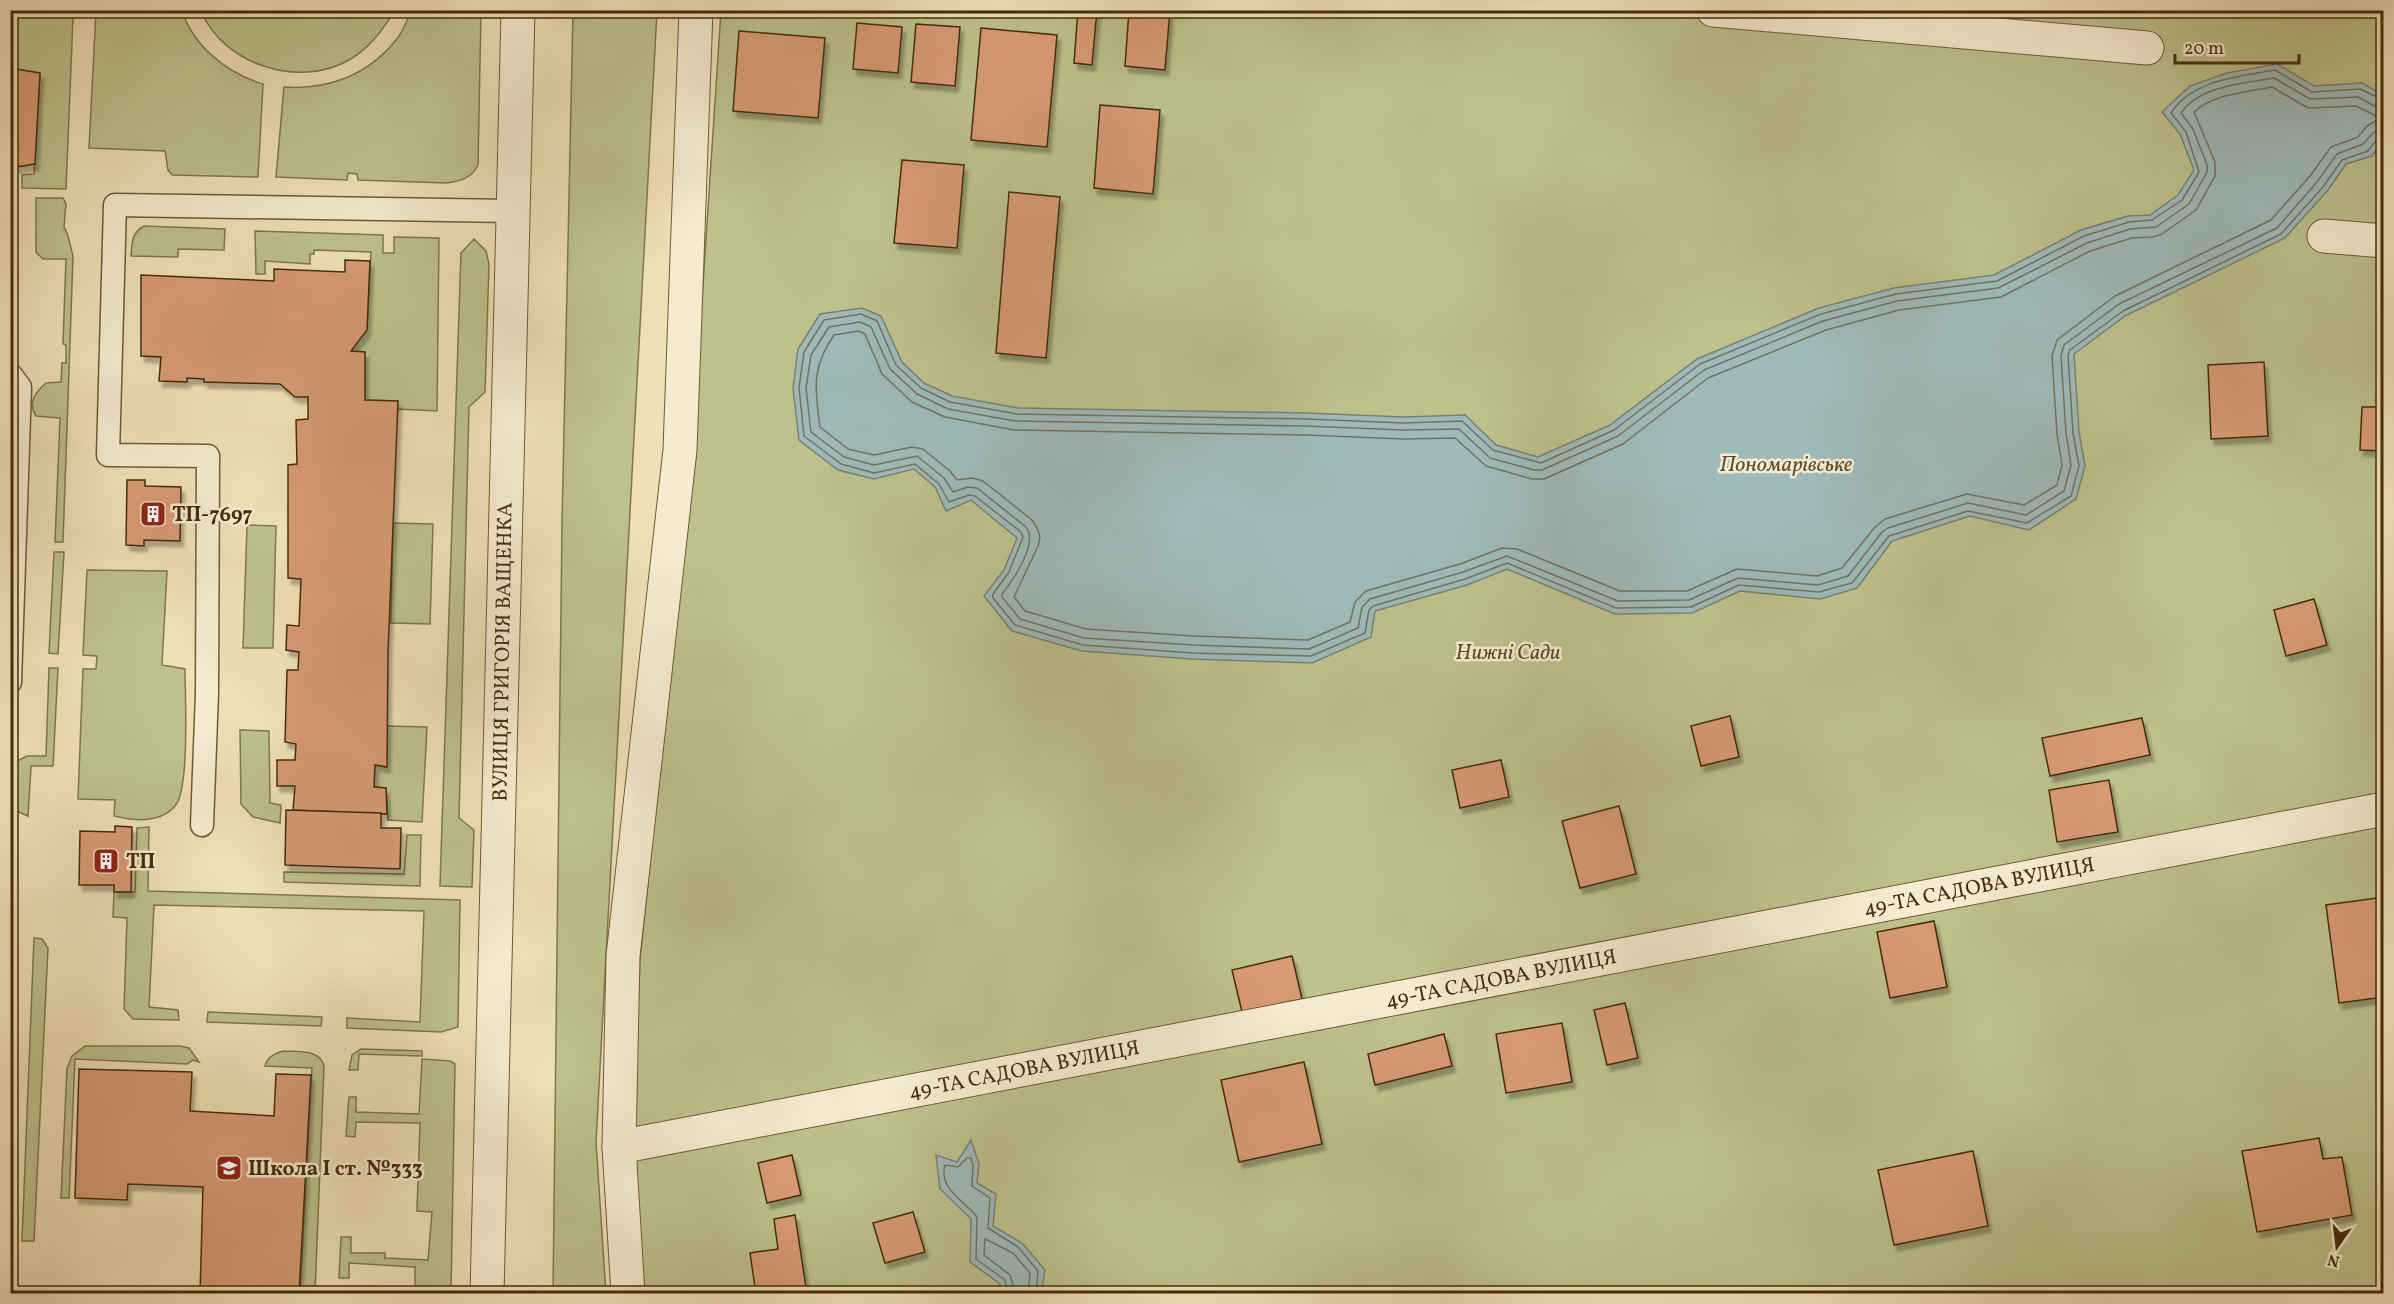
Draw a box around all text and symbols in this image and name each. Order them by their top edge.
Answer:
scale bar [2175,27,2300,65]
text: 20 m [2184,37,2224,62]
water label: Пономарівське [1720,450,1852,481]
building icon: ТП-7697 [138,499,168,529]
place label: ТП-7697 [172,501,253,530]
street label: ВУЛИЦЯ ГРИГОРІЯ ВАЩЕНКА [486,502,521,802]
park label: Нижні Сади [1456,639,1560,668]
building icon: ТП [91,846,121,876]
place label: ТП [126,848,155,877]
street label: 49-ТА САДОВА ВУЛИЦЯ [1861,851,2097,924]
street label: 49-ТА САДОВА ВУЛИЦЯ [1383,943,1619,1016]
street label: 49-ТА САДОВА ВУЛИЦЯ [906,1034,1142,1107]
school or university icon: Школа І ст. №333 [214,1153,244,1183]
place label: Школа І ст. №333 [248,1155,423,1184]
north arrow [2307,1217,2367,1277]
text: N [2325,1247,2342,1272]

